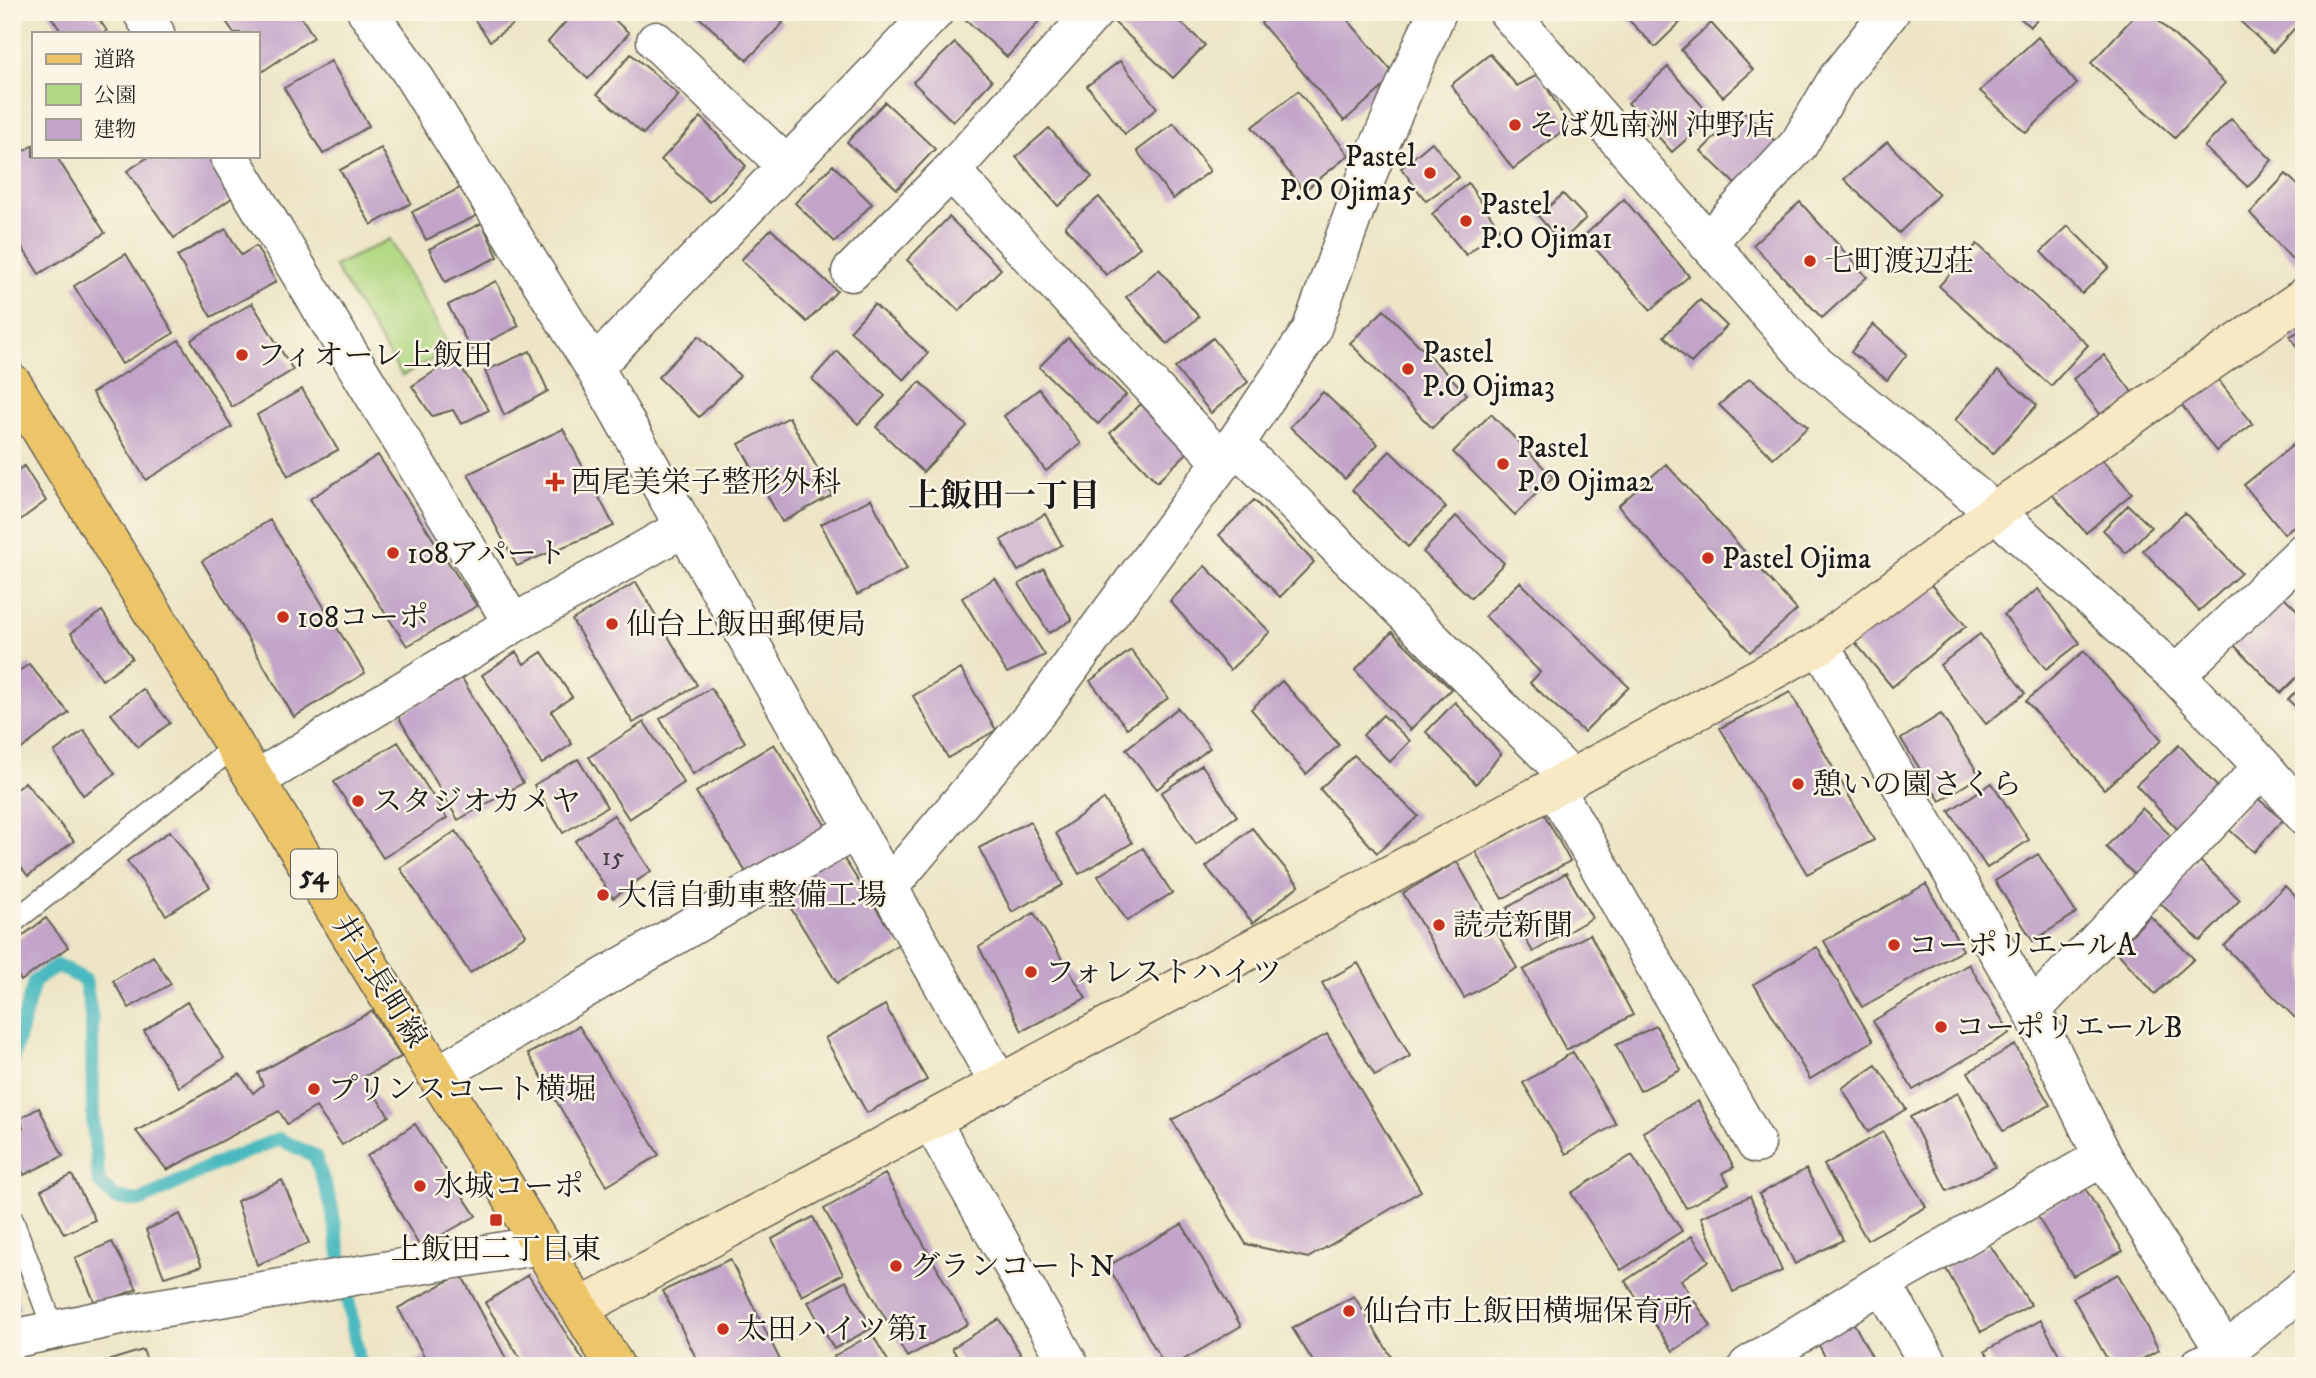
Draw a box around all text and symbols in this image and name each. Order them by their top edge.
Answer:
legend [32,32,259,158]
text: 道路 [94,47,136,73]
text: 公園 [94,83,136,109]
place label: そば処南洲 沖野店 [1529,108,1775,145]
text: 建物 [94,117,136,143]
marker: そば処南洲 沖野店 [1507,117,1523,133]
place label: Pastel P.O Ojima5 [1279,139,1416,210]
marker: Pastel P.O Ojima5 [1422,165,1438,181]
place label: Pastel P.O Ojima1 [1480,187,1613,258]
marker: Pastel P.O Ojima1 [1458,213,1474,229]
place label: 七町渡辺荘 [1824,244,1974,281]
marker: 七町渡辺荘 [1802,253,1818,269]
place label: Pastel P.O Ojima3 [1422,335,1555,406]
place label: フィオーレ上飯田 [256,338,493,375]
marker: フィオーレ上飯田 [234,347,250,363]
marker: Pastel P.O Ojima3 [1400,361,1416,377]
place label: Pastel P.O Ojima2 [1517,430,1654,501]
marker: Pastel P.O Ojima2 [1495,456,1511,472]
place label: 西尾美栄子整形外科 [571,465,841,502]
marker: 西尾美栄子整形外科 [545,472,565,492]
district label: 上飯田一丁目 [908,477,1100,517]
place label: 108アパート [407,536,567,573]
place label: Pastel Ojima [1722,541,1871,578]
marker: 108アパート [385,545,401,561]
marker: Pastel Ojima [1700,550,1716,566]
place label: 108コーポ [297,600,429,637]
place label: 仙台上飯田郵便局 [626,607,866,644]
marker: 108コーポ [275,609,291,625]
marker: 仙台上飯田郵便局 [604,616,620,632]
place label: 憩いの園さくら [1812,767,2022,804]
marker: 憩いの園さくら [1790,776,1806,792]
place label: スタジオカメヤ [372,784,581,821]
marker: スタジオカメヤ [350,793,366,809]
house number: 15 [602,841,624,874]
road number: 54 [291,850,337,898]
place label: 大信自動車整備工場 [617,878,887,915]
marker: 大信自動車整備工場 [595,887,611,903]
street label: 井土長町線 [323,908,434,1055]
place label: 読売新聞 [1453,908,1573,945]
marker: 読売新聞 [1431,917,1447,933]
place label: コーポリエールA [1908,928,2137,965]
marker: コーポリエールA [1886,937,1902,953]
place label: フォレストハイツ [1045,955,1282,992]
marker: フォレストハイツ [1023,964,1039,980]
place label: コーポリエールB [1955,1010,2183,1047]
marker: コーポリエールB [1933,1019,1949,1035]
place label: プリンスコート横堀 [328,1072,596,1109]
marker: プリンスコート横堀 [306,1081,322,1097]
place label: 水城コーポ [434,1169,584,1206]
marker: 水城コーポ [412,1178,428,1194]
marker: 上飯田二丁目東 [488,1212,504,1228]
place label: 上飯田二丁目東 [391,1232,601,1269]
place label: グランコートN [910,1249,1115,1286]
marker: グランコートN [888,1258,904,1274]
place label: 仙台市上飯田横堀保育所 [1363,1294,1693,1331]
marker: 仙台市上飯田横堀保育所 [1341,1303,1357,1319]
place label: 太田ハイツ第1 [737,1312,928,1349]
marker: 太田ハイツ第1 [715,1321,731,1337]

